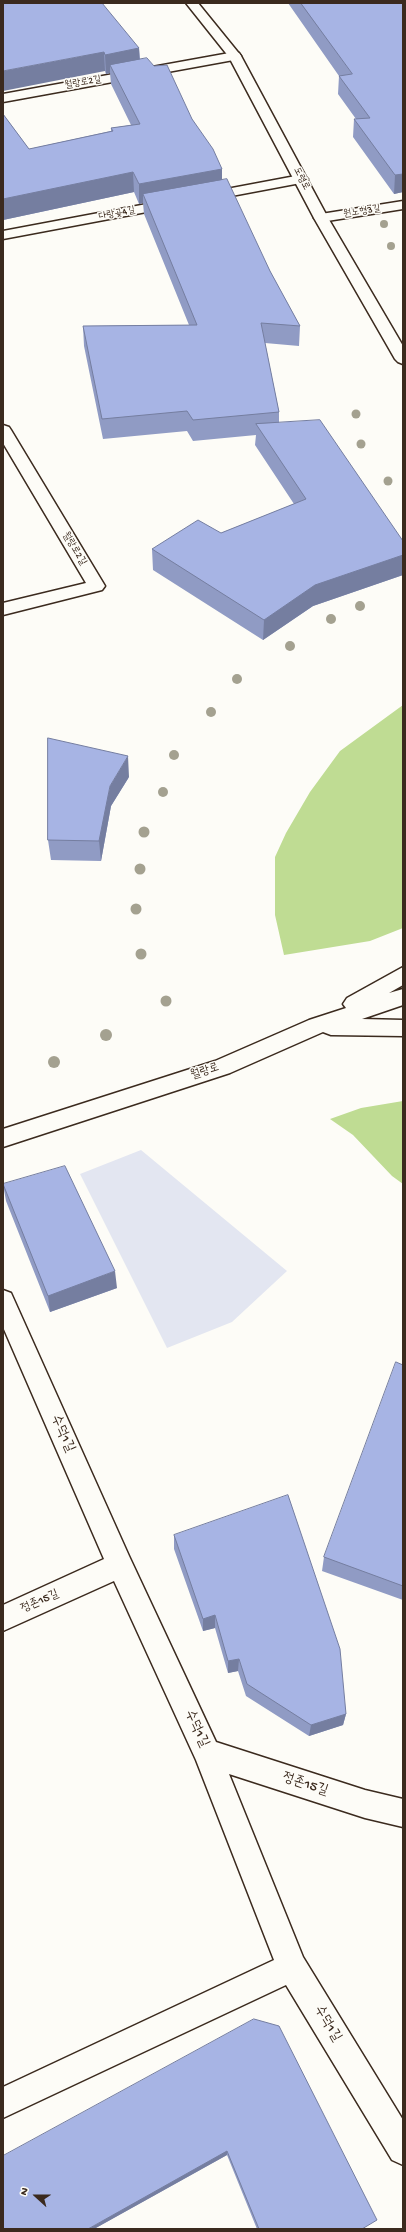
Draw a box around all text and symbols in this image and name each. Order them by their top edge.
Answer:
street label: 월랑로2길 [64,74,102,92]
street label: 도령로 [290,166,312,192]
street label: 원노형3길 [343,203,381,221]
street label: 다랑곶4길 [98,205,136,223]
street label: 월랑로2길 [59,530,89,568]
street label: 월랑로 [189,1061,221,1083]
street label: 수덕1길 [46,1413,78,1455]
street label: 정존15길 [19,1587,61,1617]
street label: 수덕1길 [180,1708,212,1750]
street label: 정존15길 [280,1770,330,1800]
street label: 수덕1길 [310,2003,344,2045]
north arrow [16,2176,56,2216]
text: N [18,2186,32,2197]

